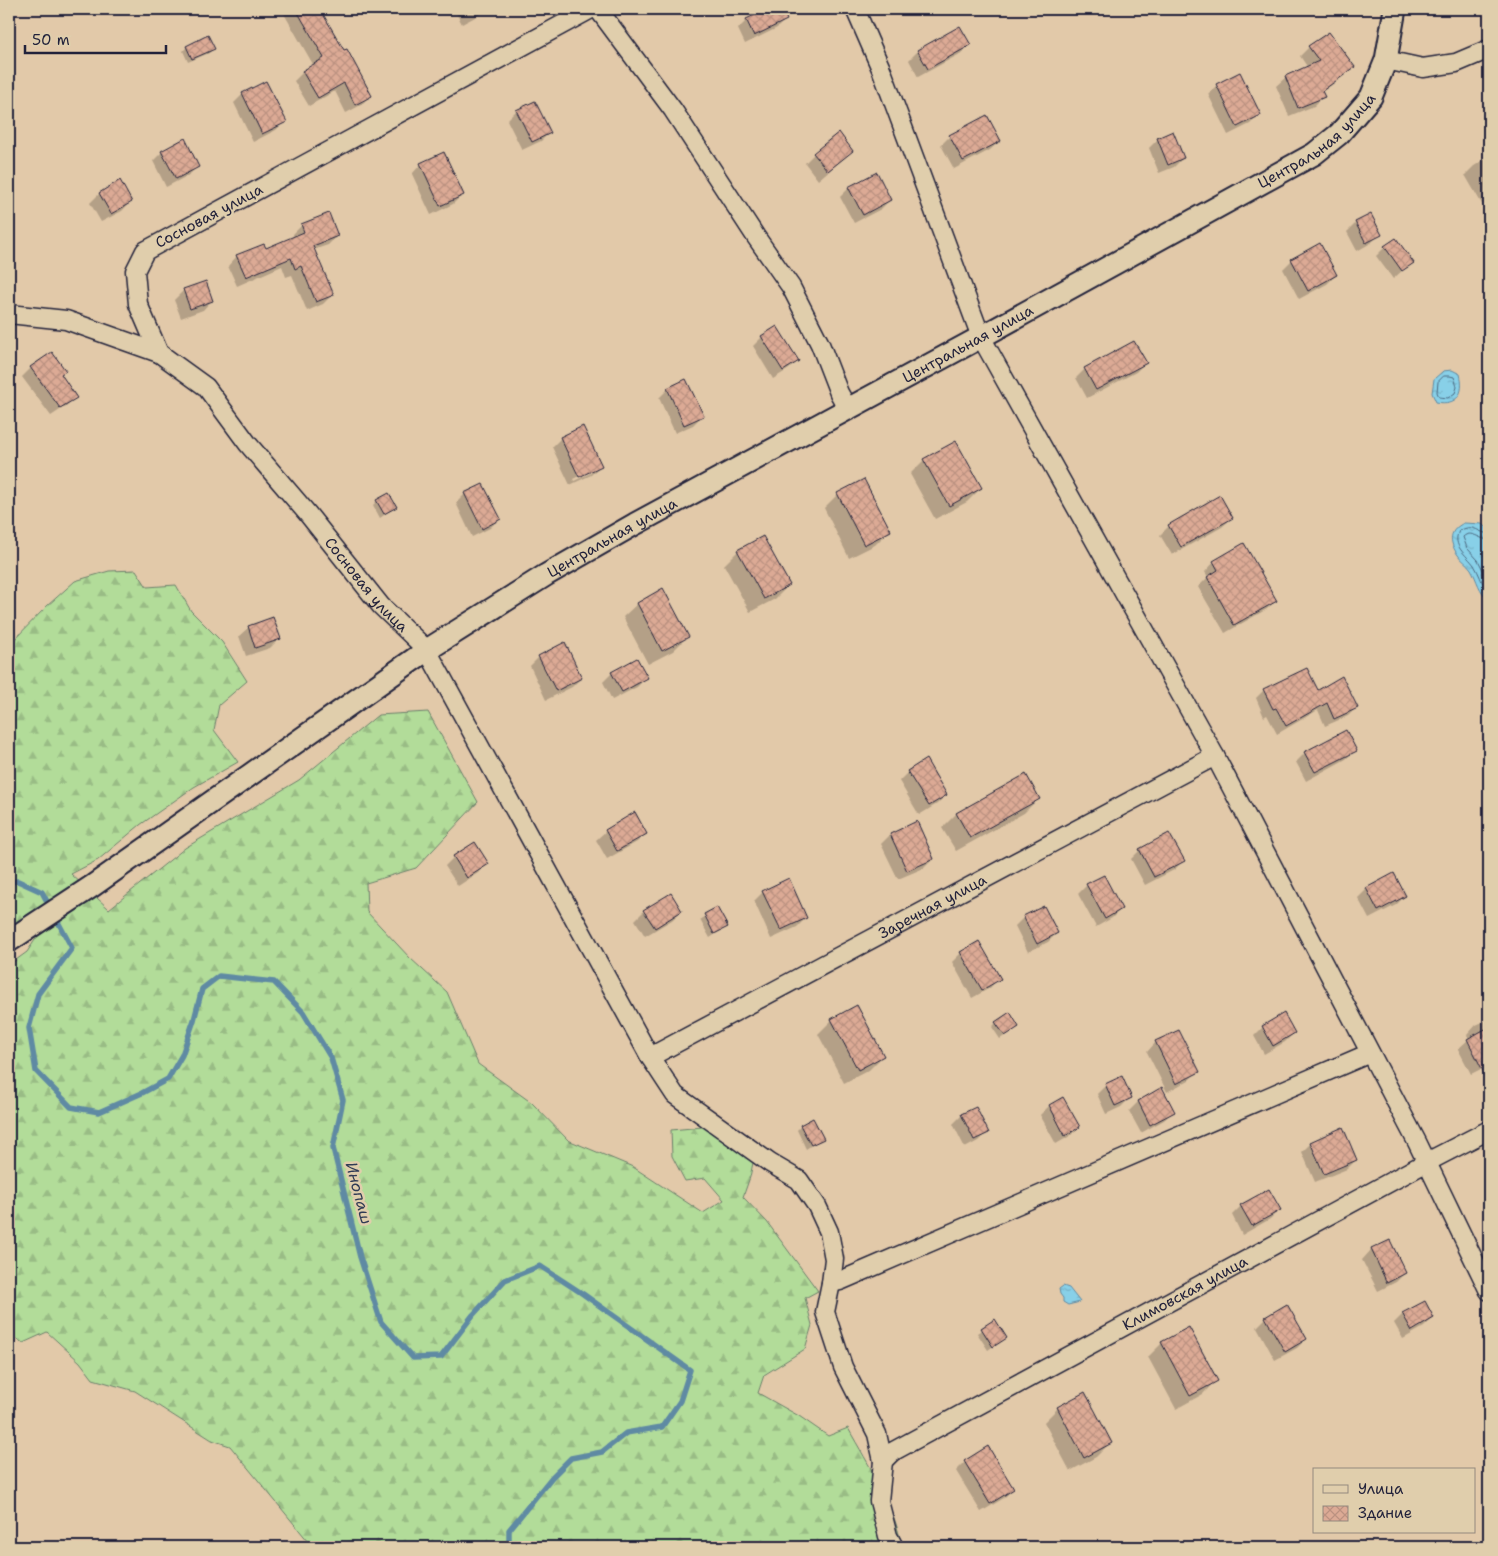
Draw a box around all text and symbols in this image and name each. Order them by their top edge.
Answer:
scale bar [25,22,166,54]
text: 50 m [32,30,70,50]
street label: Центральная улица [1254,88,1380,193]
street label: Сосновая улица [152,179,267,253]
street label: Центральная улица [899,300,1037,388]
street label: Центральная улица [544,493,681,582]
street label: Сосновая улица [320,533,413,637]
street label: Заречная улица [875,869,991,944]
water label: Инопаш [341,1159,377,1227]
street label: Климовская улица [1119,1251,1252,1335]
legend [1313,1468,1476,1534]
text: Улица [1358,1479,1404,1499]
text: Здание [1358,1503,1412,1523]

